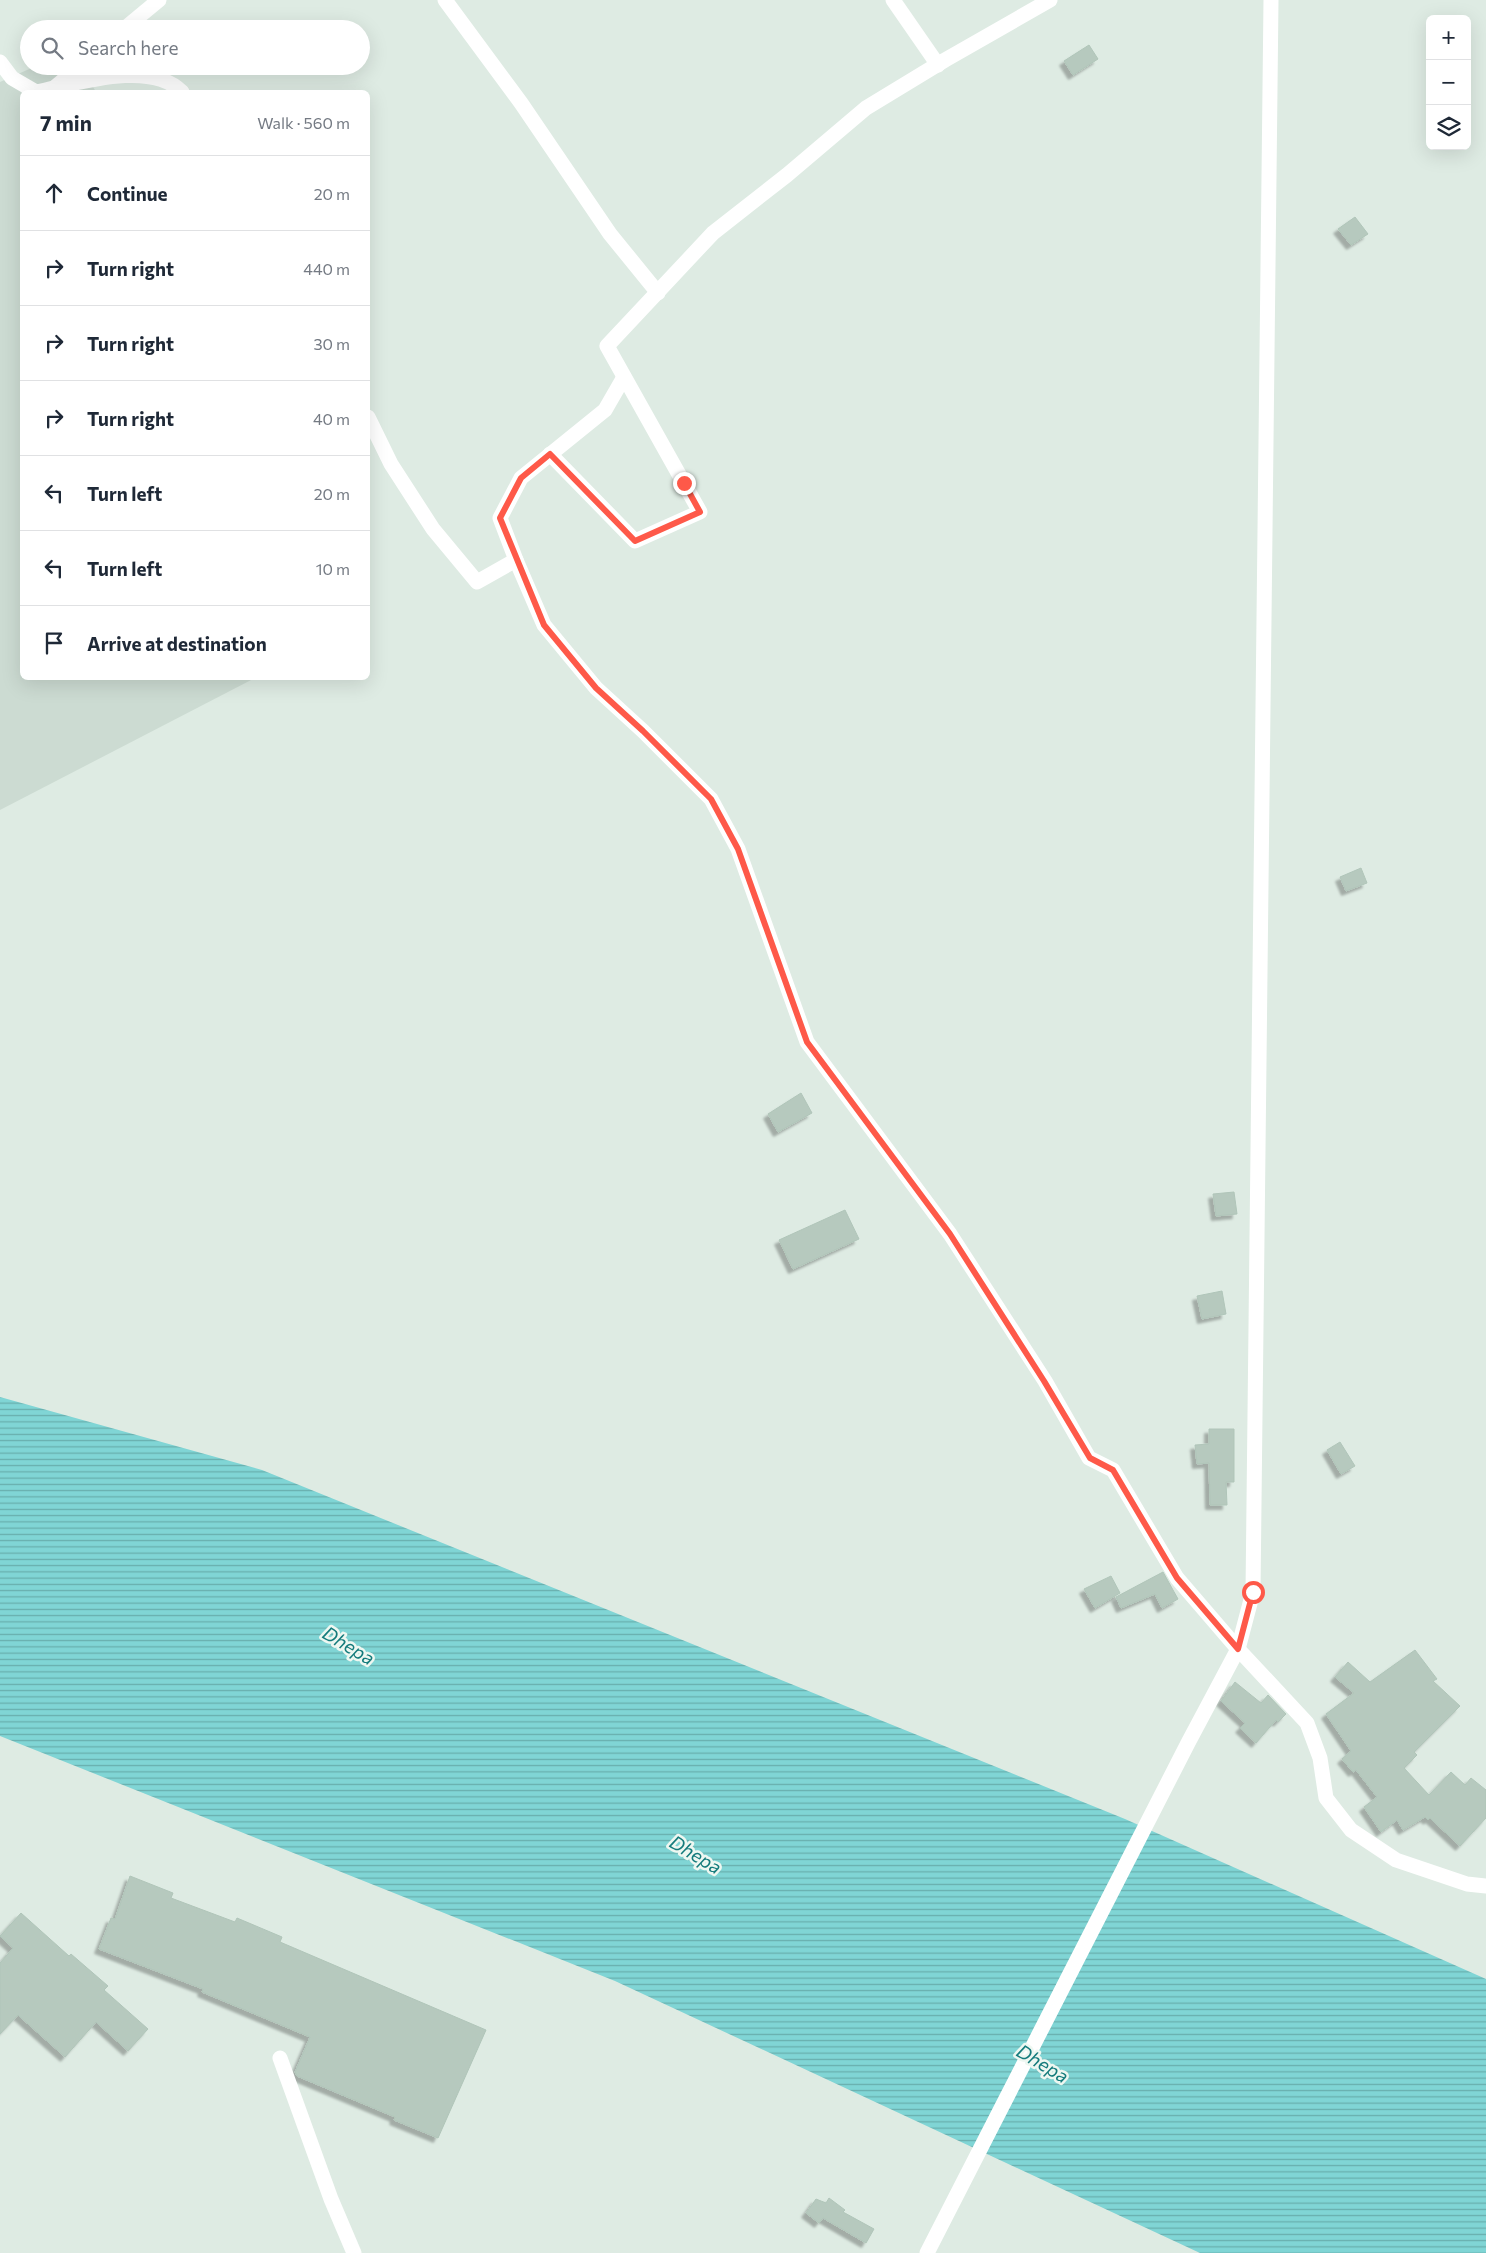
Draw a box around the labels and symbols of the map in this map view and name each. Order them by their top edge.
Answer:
route end [673,472,696,495]
route start [1242,1581,1265,1604]
water label: Dhepa [319,1621,379,1669]
water label: Dhepa [666,1830,726,1878]
water label: Dhepa [1013,2039,1073,2087]

